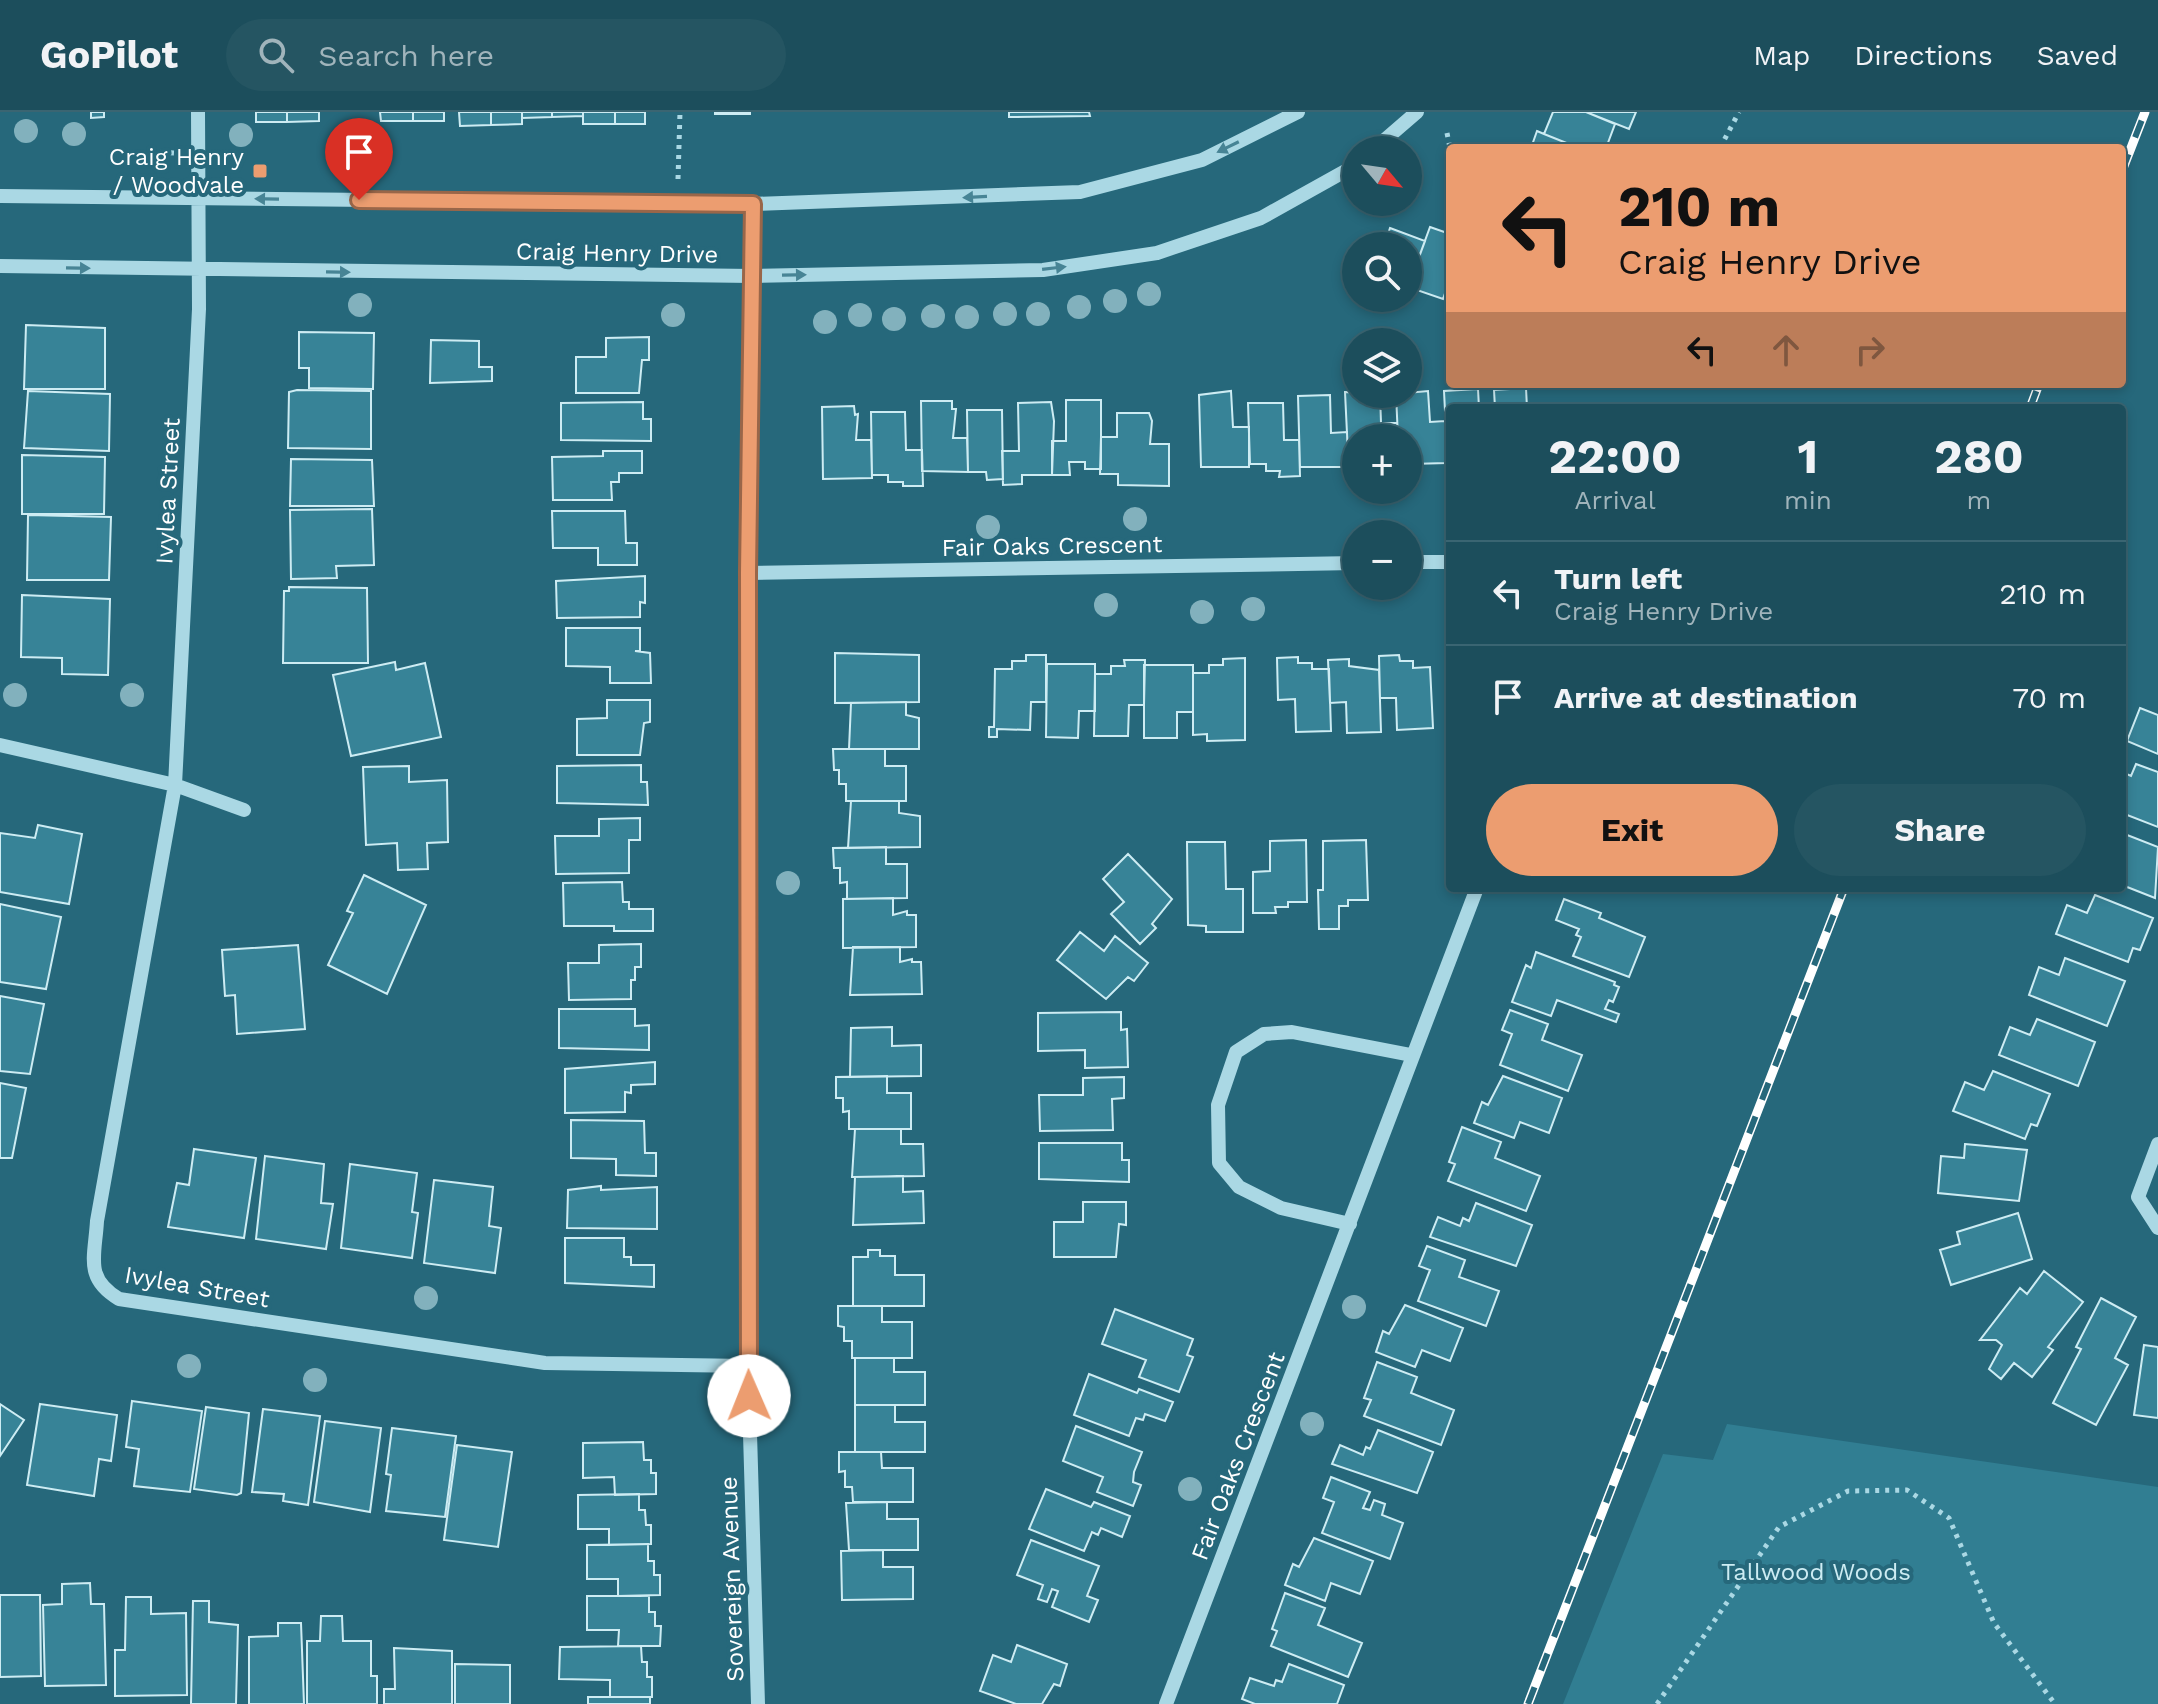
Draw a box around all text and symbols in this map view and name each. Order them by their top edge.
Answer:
search box [226,19,786,91]
text: GoPilot [40,33,178,77]
icon: search [254,33,298,77]
text: Search here [318,38,494,73]
text: Map [1753,39,1810,72]
text: Directions [1854,39,1993,72]
text: Saved [2037,39,2118,72]
pin [325,118,393,200]
icon: arrive [337,130,381,174]
north arrow [1342,136,1422,216]
map controls [1342,136,1422,600]
one-way arrow [1216,140,1239,153]
place label: Craig Henry / Woodvale [109,143,245,199]
marker: Craig Henry / Woodvale [251,162,269,180]
text: 210 m [1618,174,1780,240]
icon: left [1486,176,1590,280]
one-way arrow [962,191,987,204]
one-way arrow [254,193,279,206]
button: search [1342,232,1422,312]
street label: Craig Henry Drive [516,237,718,269]
text: Craig Henry Drive [1618,241,1922,283]
one-way arrow [66,261,91,274]
one-way arrow [1042,262,1067,275]
one-way arrow [326,266,351,278]
one-way arrow [782,269,807,282]
button: layers [1342,328,1422,408]
icon: left [1680,328,1724,372]
icon: ahead [1764,328,1808,372]
icon: right [1848,328,1892,372]
street label: Ivylea Street [150,417,186,565]
button: + [1342,424,1422,504]
text: 22:00 [1548,428,1682,485]
text: 1 [1798,428,1818,485]
text: 280 [1934,428,2024,485]
text: Arrival [1574,485,1656,515]
text: min [1784,485,1832,515]
text: m [1967,485,1991,515]
button: − [1342,520,1422,600]
street label: Fair Oaks Crescent [941,530,1163,562]
text: Turn left [1554,561,1682,596]
icon: left [1486,571,1530,615]
text: 210 m [1999,576,2086,611]
text: Craig Henry Drive [1554,596,1773,626]
icon: arrive [1486,675,1530,719]
text: Arrive at destination [1554,680,1858,715]
text: 70 m [2012,680,2086,715]
button: Exit [1486,784,1778,876]
button: Share [1794,784,2086,876]
street label: Ivylea Street [122,1260,272,1314]
street label: Fair Oaks Crescent [1185,1348,1291,1564]
position arrow [707,1354,791,1438]
street label: Sovereign Avenue [714,1476,750,1682]
park label: Tallwood Woods [1721,1558,1911,1586]

